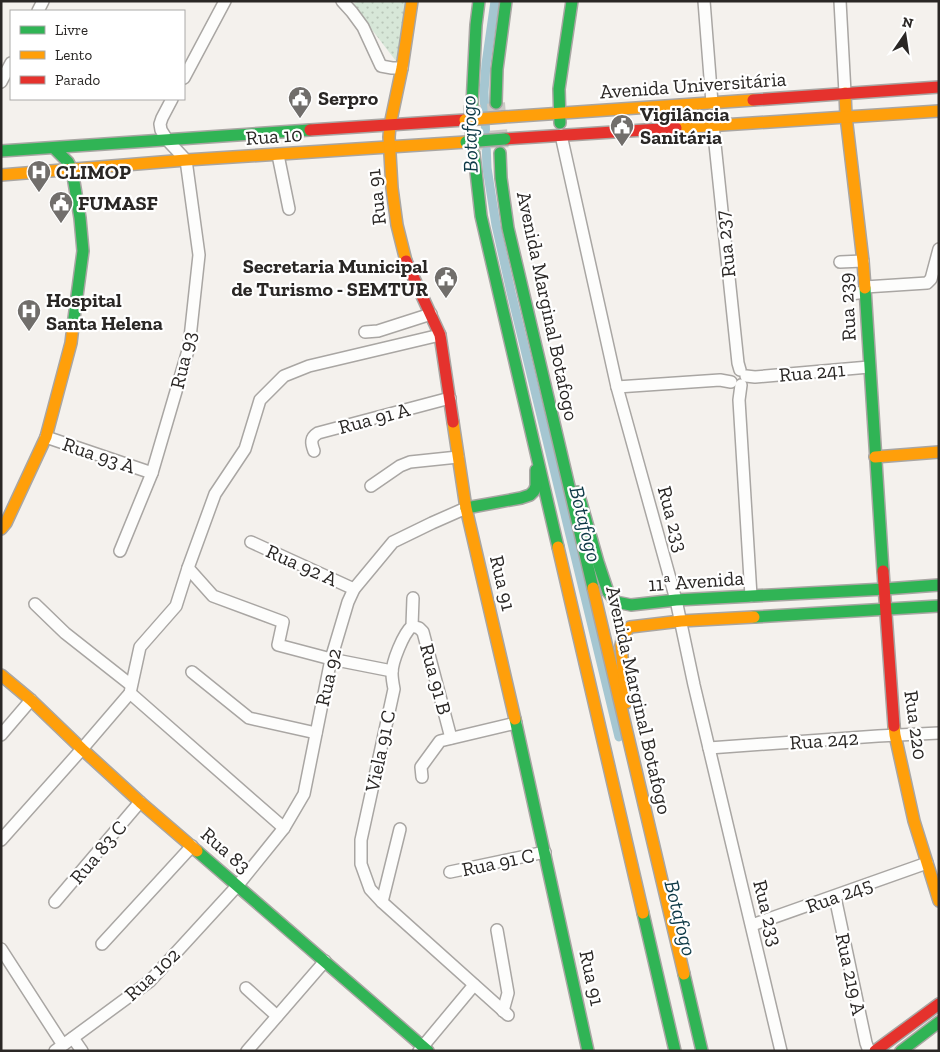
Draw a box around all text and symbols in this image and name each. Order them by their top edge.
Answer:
legend [10,10,185,100]
north arrow [880,10,930,60]
text: N [901,13,915,32]
text: Livre [55,21,88,39]
text: Lento [55,46,92,64]
street label: Avenida Universitária [599,66,787,103]
text: Parado [55,71,101,89]
public building icon: Serpro [287,85,313,119]
place label: Serpro [318,86,379,110]
water label: Botafogo [455,95,483,173]
place label: Vigilância Sanitária [640,102,730,149]
public building icon: Vigilância Sanitária [609,113,635,147]
street label: Rua 10 [245,122,303,150]
hospital icon: CLIMOP [26,159,52,193]
place label: CLIMOP [56,160,131,184]
street label: Rua 91 [361,168,391,226]
street label: Avenida Marginal Botafogo [512,189,584,423]
public building icon: FUMASF [48,190,74,224]
place label: FUMASF [78,191,158,215]
street label: Rua 237 [709,209,740,279]
place label: Secretaria Municipal de Turismo - SEMTUR [231,254,428,301]
public building icon: Secretaria Municipal de Turismo - SEMTUR [433,265,459,299]
street label: Rua 239 [833,272,861,342]
place label: Hospital Santa Helena [46,288,163,335]
hospital icon: Hospital Santa Helena [16,298,42,332]
street label: Rua 93 [165,329,201,391]
street label: Rua 241 [778,357,846,387]
street label: Rua 91 A [336,397,413,439]
street label: Rua 93 A [60,431,139,479]
water label: Botafogo [565,483,607,565]
street label: Rua 233 [653,483,693,555]
street label: Rua 92 A [263,539,342,592]
street label: Rua 91 [485,553,521,613]
street label: 11ª Avenida [647,566,745,596]
street label: Avenida Marginal Botafogo [601,583,677,817]
street label: Rua 91 B [415,641,457,717]
street label: Rua 92 [310,646,346,708]
street label: Rua 220 [899,689,933,761]
street label: Viela 91 C [359,708,400,795]
street label: Rua 242 [789,726,859,754]
street label: Rua 83 C [64,815,132,889]
street label: Rua 83 [196,822,256,878]
street label: Rua 91 C [460,843,536,881]
street label: Rua 245 [802,872,876,918]
water label: Botafogo [660,877,702,959]
street label: Rua 233 [748,877,788,949]
street label: Rua 219 A [831,931,872,1018]
street label: Rua 102 [119,942,185,1006]
street label: Rua 91 [574,948,610,1008]

